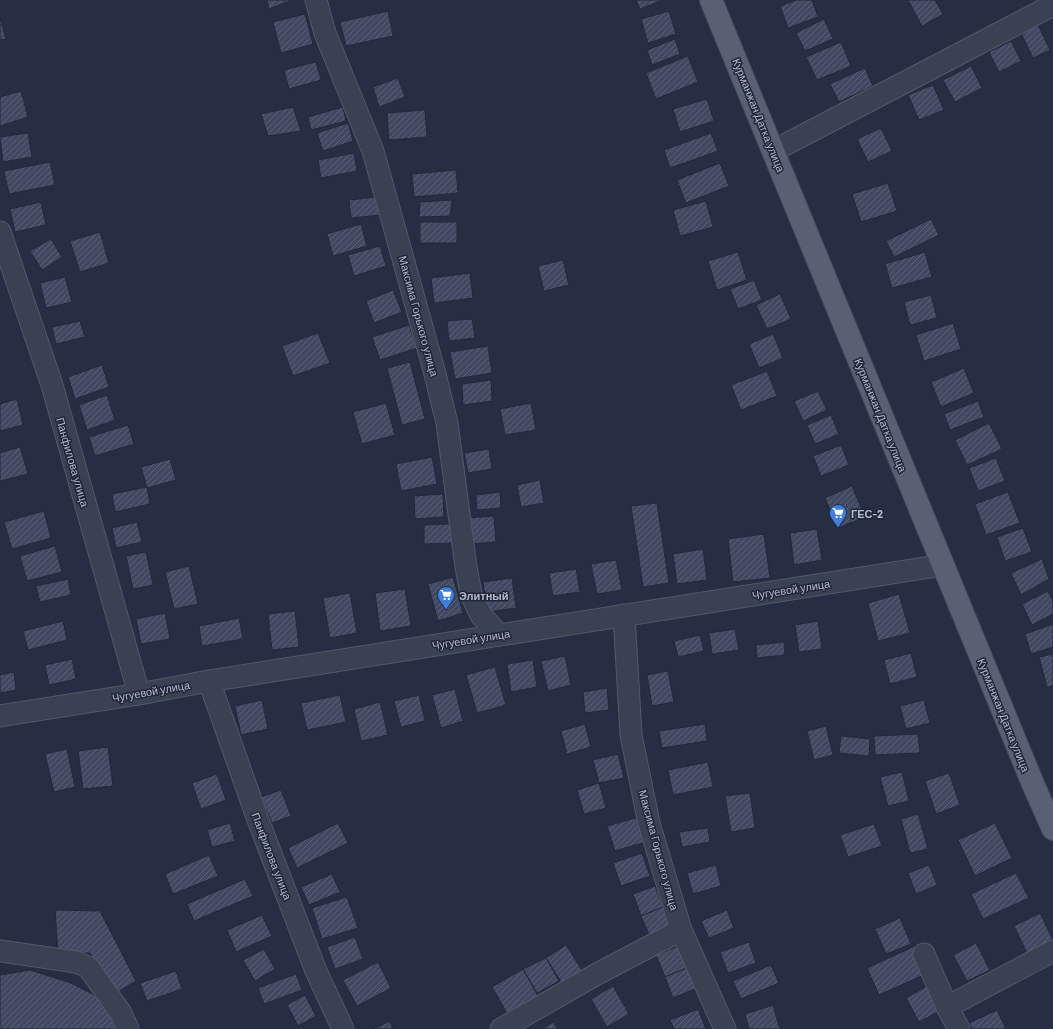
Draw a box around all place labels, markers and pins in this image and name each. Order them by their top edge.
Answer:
supermarket icon: ГЕС-2 [828,503,848,528]
place label: ГЕС-2 [851,507,883,520]
supermarket icon: Элитный [436,585,456,610]
place label: Элитный [459,589,509,602]

